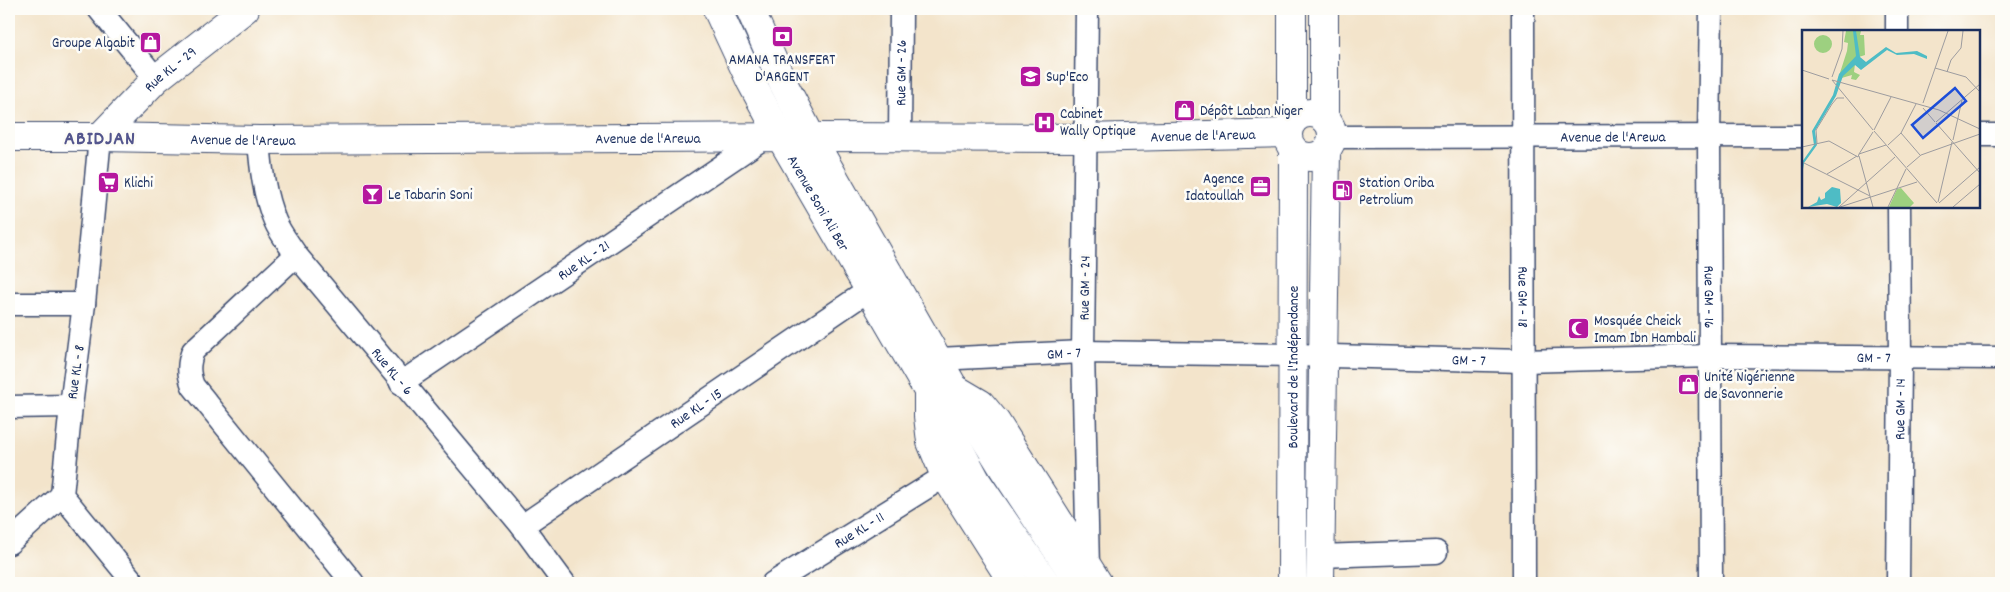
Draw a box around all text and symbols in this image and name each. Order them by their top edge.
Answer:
bank icon: AMANA TRANSFERT D'ARGENT [770,24,794,48]
shop icon: Groupe Algabit [139,30,163,54]
inset map [1802,30,1980,208]
place label: Groupe Algabit [52,33,135,55]
street label: Rue GM - 26 [891,40,914,106]
street label: Rue KL - 29 [140,42,202,98]
place label: AMANA TRANSFERT D'ARGENT [729,50,835,89]
school or university icon: Sup'Eco [1018,64,1042,88]
place label: Sup'Eco [1046,67,1089,89]
shop icon: Dépôt Laban Niger [1172,98,1196,122]
place label: Dépôt Laban Niger [1200,101,1303,123]
place label: Cabinet Wally Optique [1060,104,1136,143]
hospital icon: Cabinet Wally Optique [1032,110,1056,134]
street label: Avenue de l'Arewa [1150,125,1257,149]
district label: ABIDJAN [64,126,136,154]
street label: Avenue de l'Arewa [1560,127,1667,150]
street label: Avenue de l'Arewa [595,129,702,151]
street label: Avenue de l'Arewa [190,130,297,153]
street label: Avenue Soni Ali Ber [780,151,854,256]
place label: Agence Idatoullah [1186,169,1244,208]
supermarket icon: Klichi [96,170,120,194]
place label: Klichi [124,173,153,195]
place label: Station Oriba Petrolium [1359,173,1435,212]
office icon: Agence Idatoullah [1248,175,1272,199]
fuel station icon: Station Oriba Petrolium [1331,179,1355,203]
bar icon: Le Tabarin Soni [360,182,384,206]
place label: Le Tabarin Soni [388,185,473,207]
street label: Rue KL - 21 [554,236,615,287]
street label: Rue GM - 24 [1074,255,1098,321]
street label: Rue GM - 18 [1510,266,1533,328]
street label: Rue GM - 16 [1697,266,1719,328]
street label: Boulevard de l'Indépendance [1283,285,1306,448]
place label: Mosquée Cheick Imam Ibn Hambali [1594,311,1696,350]
mosque icon: Mosquée Cheick Imam Ibn Hambali [1566,317,1590,341]
street label: GM - 7 [1046,343,1082,367]
street label: Rue KL - 8 [62,344,92,401]
street label: Rue KL - 6 [365,344,418,401]
street label: GM - 7 [1857,348,1891,370]
street label: GM - 7 [1451,350,1486,373]
place label: Unité Nigérienne de Savonnerie [1704,367,1795,406]
shop icon: Unité Nigérienne de Savonnerie [1676,373,1700,397]
street label: Rue GM - 14 [1890,378,1913,440]
street label: Rue KL - 15 [666,384,727,435]
street label: Rue KL - 11 [830,507,889,555]

